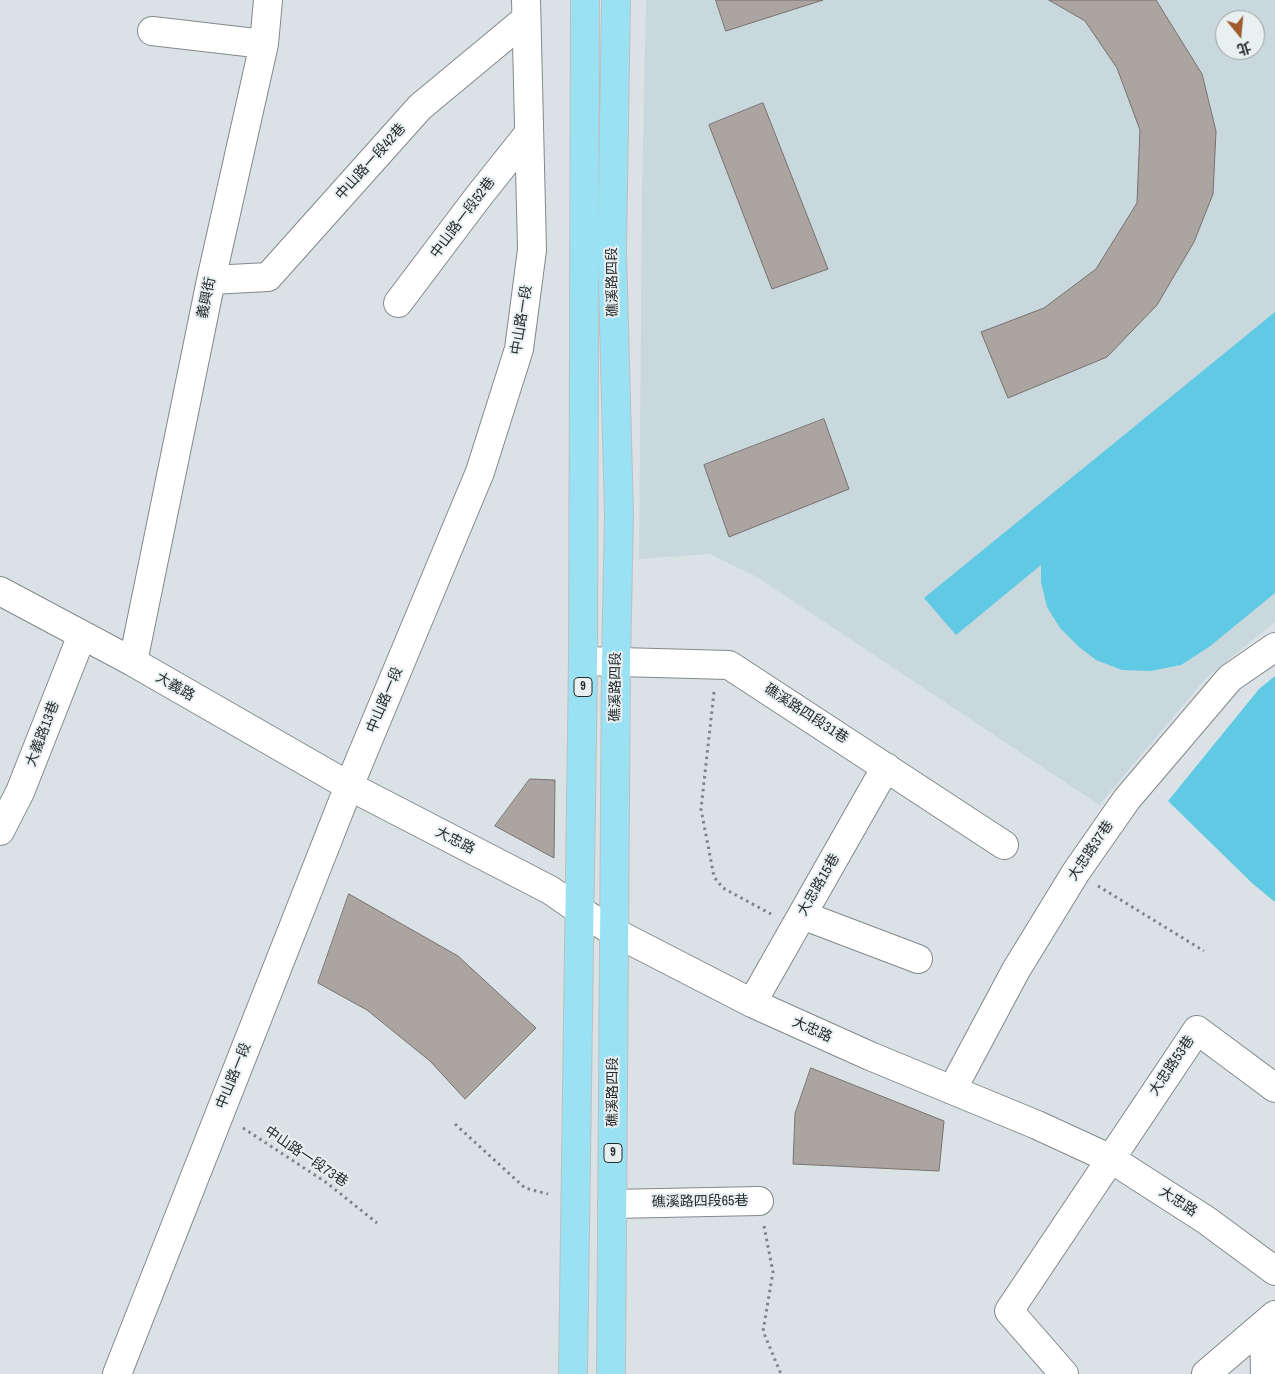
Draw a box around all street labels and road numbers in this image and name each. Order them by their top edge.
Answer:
street label: 中山路一段42巷 [332,120,410,204]
street label: 中山路一段52巷 [427,174,499,262]
street label: 礁溪路四段 [604,247,622,317]
street label: 義興街 [194,276,220,320]
street label: 中山路一段 [508,284,536,356]
street label: 礁溪路四段 [607,652,625,722]
street label: 中山路一段 [364,665,406,735]
street label: 大義路 [153,669,197,705]
road number: 9 [574,678,592,696]
street label: 礁溪路四段31巷 [761,681,851,747]
street label: 大義路13巷 [23,699,63,769]
street label: 大忠路37巷 [1065,818,1117,884]
street label: 大忠路 [432,824,478,858]
street label: 大忠路15巷 [795,851,843,919]
street label: 大忠路 [789,1014,835,1046]
street label: 大忠路53巷 [1146,1033,1198,1099]
street label: 中山路一段 [213,1040,255,1112]
street label: 礁溪路四段 [605,1057,621,1127]
street label: 中山路一段73巷 [261,1123,351,1191]
road number: 9 [604,1144,622,1162]
street label: 大忠路 [1156,1184,1200,1220]
street label: 礁溪路四段65巷 [651,1193,749,1211]

